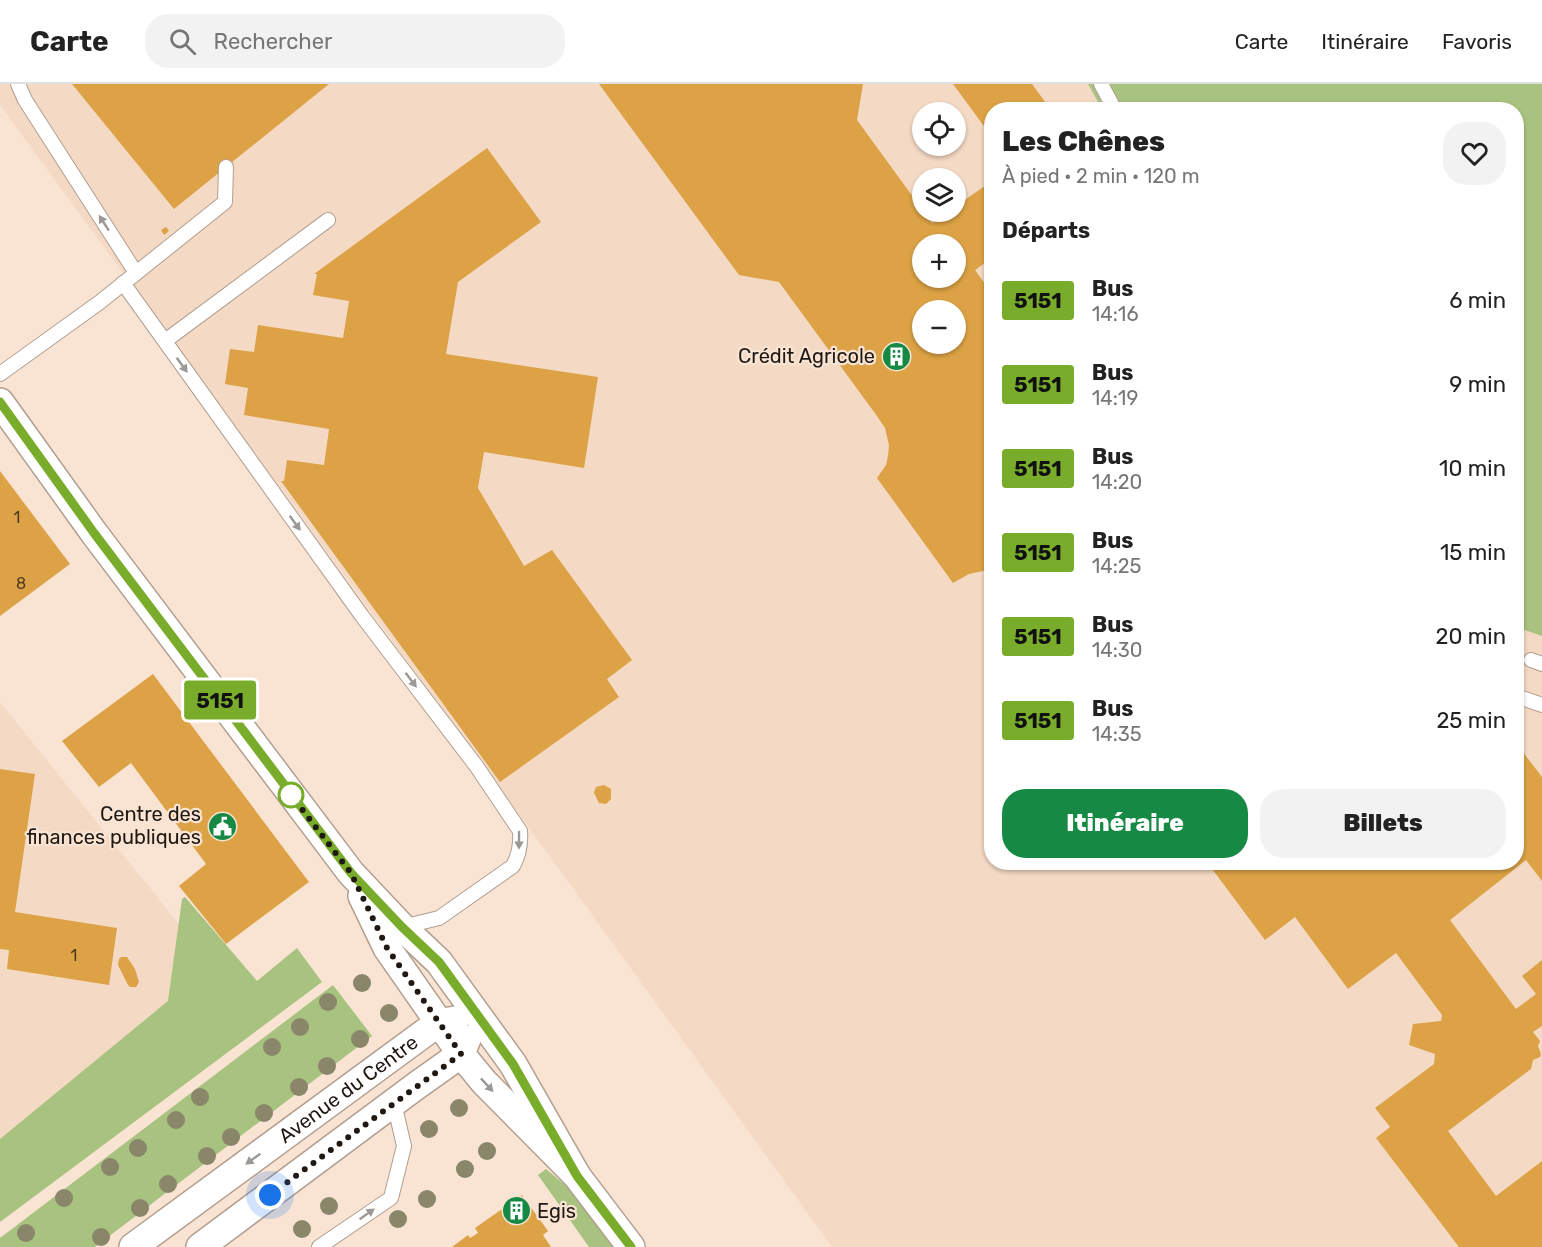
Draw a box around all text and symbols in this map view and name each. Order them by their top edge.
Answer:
search box [145,14,565,68]
text: Carte [30,25,109,58]
icon: search [166,25,199,58]
text: Rechercher [214,28,332,55]
text: Carte [1235,29,1288,54]
text: Itinéraire [1321,29,1409,54]
text: Favoris [1442,29,1512,54]
map controls [912,102,966,354]
button: locate [912,102,966,156]
button: heart [1443,122,1506,185]
text: Les Chênes [1002,125,1165,158]
text: À pied · 2 min · 120 m [1002,164,1200,188]
button: layers [912,168,966,222]
one-way arrow [99,215,110,231]
text: Départs [1002,217,1090,244]
button: + [912,234,966,288]
text: Bus [1092,275,1133,302]
text: 6 min [1449,287,1506,314]
text: 5151 [1014,288,1062,313]
button: − [912,300,966,354]
text: 14:16 [1092,302,1138,326]
building icon: Crédit Agricole [880,340,912,372]
place label: Crédit Agricole [738,344,875,368]
one-way arrow [176,356,188,372]
text: Bus [1092,359,1133,386]
text: 9 min [1449,371,1506,398]
text: 5151 [1014,372,1062,397]
text: 14:19 [1092,386,1138,410]
text: Bus [1092,443,1133,470]
text: 10 min [1439,455,1506,482]
text: 5151 [1014,456,1062,481]
text: 14:20 [1092,470,1142,494]
house number: 1 [14,508,20,527]
one-way arrow [289,515,301,531]
text: Bus [1092,527,1133,554]
text: 15 min [1440,539,1506,566]
text: 5151 [1014,540,1062,565]
text: 14:25 [1092,554,1141,578]
house number: 8 [16,574,26,593]
text: Bus [1092,611,1133,638]
text: 20 min [1436,623,1506,650]
text: 5151 [1014,624,1062,649]
text: 14:30 [1092,638,1143,662]
one-way arrow [405,672,417,688]
line badge: 5151 [178,680,262,720]
text: 5151 [196,688,244,713]
text: Bus [1092,695,1133,722]
text: 25 min [1436,707,1506,734]
text: 5151 [1014,708,1062,733]
text: 14:35 [1092,722,1142,746]
unlabelled marker [278,782,304,808]
button: Itinéraire [1002,789,1248,858]
button: Billets [1260,789,1506,858]
place label: Centre des finances publiques [26,802,201,849]
public building icon: Centre des finances publiques [206,810,238,842]
one-way arrow [514,831,524,850]
house number: 1 [71,946,77,965]
street label: Avenue du Centre [274,1030,423,1148]
one-way arrow [480,1078,494,1092]
one-way arrow [246,1152,261,1164]
your location [255,1180,285,1210]
building icon: Egis [500,1195,532,1227]
place label: Egis [537,1199,576,1223]
one-way arrow [359,1208,375,1220]

